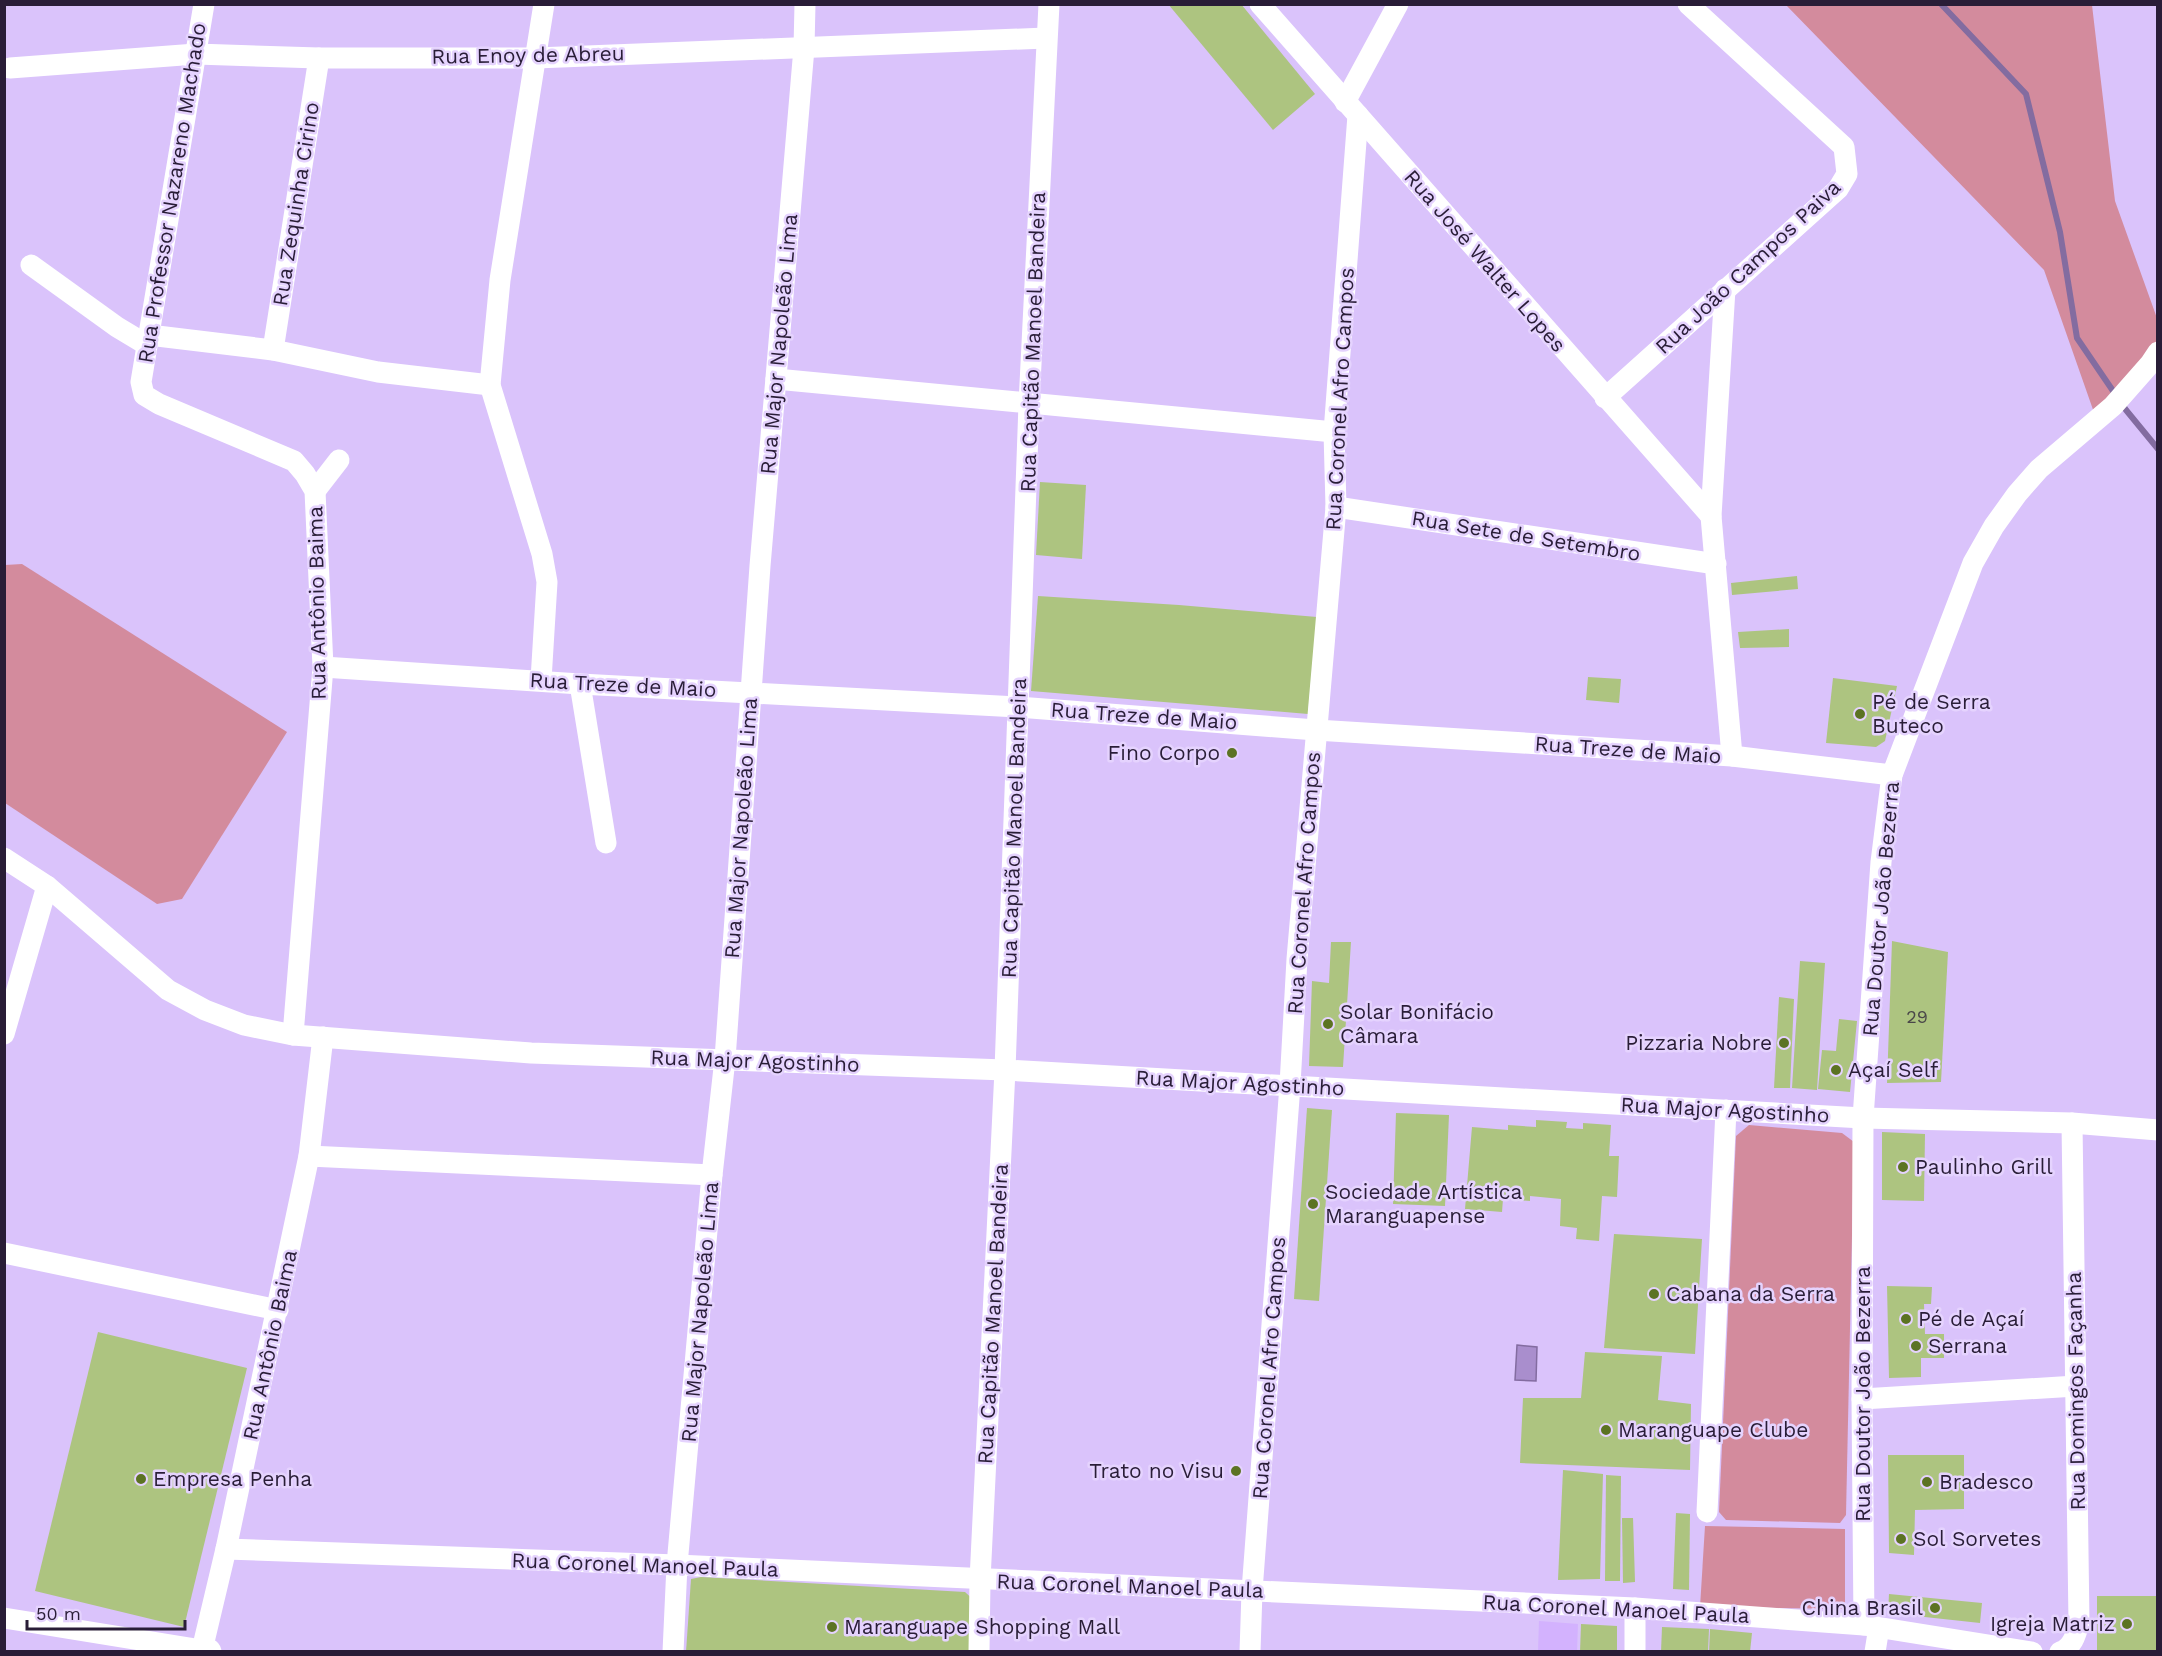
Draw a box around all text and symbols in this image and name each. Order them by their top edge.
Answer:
street label: Rua Professor Nazareno Machado [132,21,211,365]
street label: Rua Enoy de Abreu [431,40,625,69]
street label: Rua Zequinha Cirino [267,100,324,308]
street label: Rua José Walter Lopes [1399,164,1571,357]
street label: Rua João Campos Paiva [1650,174,1845,359]
street label: Rua Capitão Manoel Bandeira [1015,191,1050,493]
street label: Rua Major Napoleão Lima [755,212,802,475]
street label: Rua Coronel Afro Campos [1320,267,1359,531]
street label: Rua Sete de Setembro [1410,505,1642,566]
street label: Rua Antônio Baima [302,506,331,700]
street label: Rua Treze de Maio [529,667,717,702]
street label: Rua Capitão Manoel Bandeira [996,677,1031,979]
place label: Pé de Serra Buteco [1872,689,1991,738]
street label: Rua Major Napoleão Lima [719,697,762,959]
street label: Rua Treze de Maio [1050,697,1238,734]
marker: Pé de Serra Buteco [1853,707,1867,721]
street label: Rua Treze de Maio [1534,731,1722,768]
place label: Fino Corpo [1108,740,1220,765]
marker: Fino Corpo [1225,746,1239,760]
street label: Rua Coronel Afro Campos [1282,751,1325,1015]
street label: Rua Doutor João Bezerra [1857,780,1904,1037]
place label: Solar Bonifácio Câmara [1340,999,1494,1048]
house number: 29 [1906,1006,1928,1027]
marker: Solar Bonifácio Câmara [1321,1017,1335,1031]
place label: Pizzaria Nobre [1625,1030,1772,1055]
marker: Pizzaria Nobre [1777,1036,1791,1050]
street label: Rua Major Agostinho [650,1044,860,1077]
place label: Açaí Self [1848,1057,1938,1082]
marker: Açaí Self [1829,1063,1843,1077]
street label: Rua Major Agostinho [1135,1065,1345,1100]
street label: Rua Major Agostinho [1620,1092,1830,1127]
place label: Paulinho Grill [1915,1154,2053,1179]
marker: Paulinho Grill [1896,1160,1910,1174]
street label: Rua Capitão Manoel Bandeira [972,1163,1013,1465]
place label: Sociedade Artística Maranguapense [1325,1179,1523,1228]
street label: Rua Major Napoleão Lima [676,1180,723,1443]
marker: Sociedade Artística Maranguapense [1306,1197,1320,1211]
street label: Rua Coronel Afro Campos [1247,1236,1290,1500]
street label: Rua Antônio Baima [237,1247,302,1442]
street label: Rua Doutor João Bezerra [1850,1266,1875,1522]
street label: Rua Domingos Façanha [2061,1271,2090,1511]
place label: Cabana da Serra [1666,1281,1835,1306]
marker: Cabana da Serra [1647,1287,1661,1301]
place label: Pé de Açaí [1918,1306,2025,1331]
marker: Pé de Açaí [1899,1312,1913,1326]
place label: Serrana [1928,1333,2007,1358]
marker: Serrana [1909,1339,1923,1353]
place label: Maranguape Clube [1618,1417,1808,1442]
marker: Maranguape Clube [1599,1423,1613,1437]
place label: Trato no Visu [1089,1458,1224,1483]
marker: Trato no Visu [1229,1464,1243,1478]
place label: Empresa Penha [153,1466,312,1491]
place label: Bradesco [1939,1469,2034,1494]
marker: Empresa Penha [134,1472,148,1486]
marker: Bradesco [1920,1475,1934,1489]
place label: Sol Sorvetes [1913,1526,2041,1551]
marker: Sol Sorvetes [1894,1532,1908,1546]
street label: Rua Coronel Manoel Paula [511,1547,779,1582]
street label: Rua Coronel Manoel Paula [996,1568,1264,1603]
street label: Rua Coronel Manoel Paula [1482,1589,1750,1628]
scale bar [27,1593,184,1631]
place label: China Brasil [1801,1595,1924,1620]
marker: China Brasil [1928,1601,1942,1615]
text: 50 m [36,1603,81,1624]
place label: Igreja Matriz [1990,1611,2115,1636]
place label: Maranguape Shopping Mall [844,1614,1121,1639]
marker: Igreja Matriz [2120,1617,2134,1631]
marker: Maranguape Shopping Mall [825,1620,839,1634]

